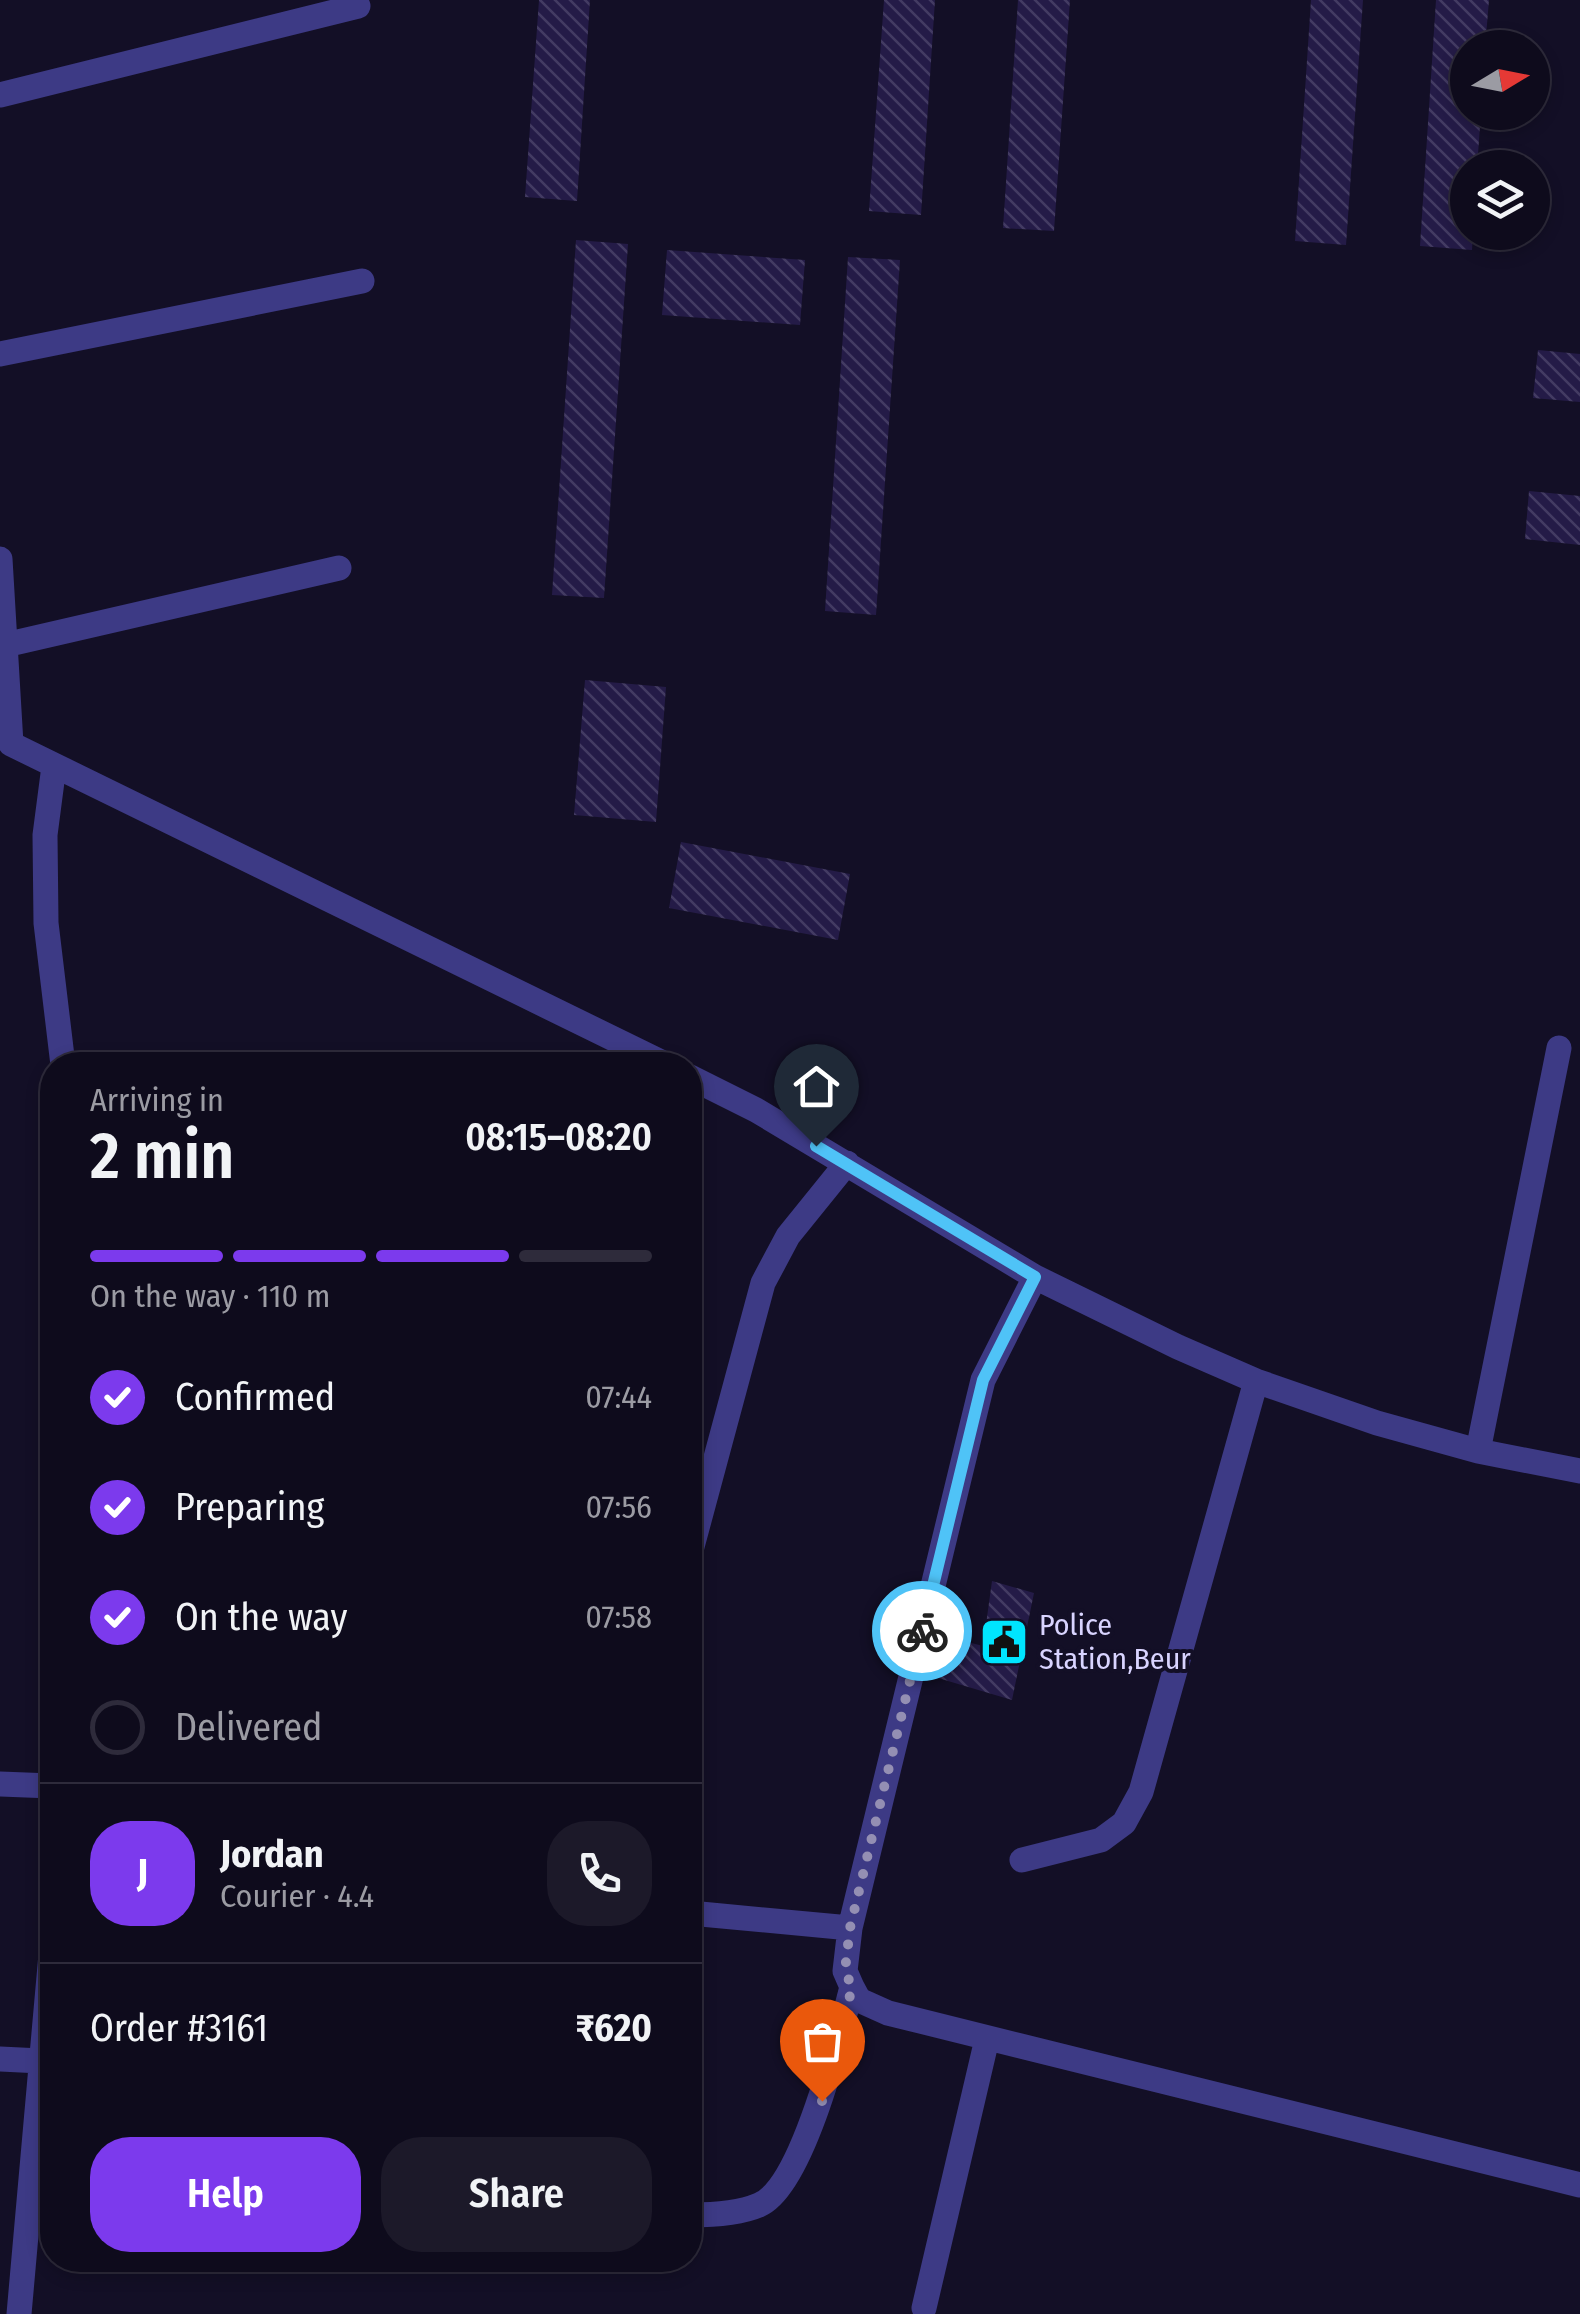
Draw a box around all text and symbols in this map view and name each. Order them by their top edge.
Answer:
north arrow [1450,30,1550,130]
map controls [1450,30,1550,250]
button: layers [1450,150,1550,250]
pin [774,1044,859,1147]
icon: home [789,1059,844,1114]
text: Arriving in [90,1081,224,1119]
text: 08:15–08:20 [465,1114,652,1160]
text: 2 min [90,1117,234,1195]
text: On the way · 110 m [90,1277,330,1315]
icon: check [90,1370,145,1425]
text: Confirmed [175,1374,335,1420]
text: 07:44 [585,1378,652,1416]
icon: check [90,1480,145,1535]
text: Preparing [175,1484,324,1530]
text: 07:56 [585,1488,652,1526]
courier [872,1581,972,1681]
icon: check [90,1590,145,1645]
text: On the way [175,1594,347,1640]
text: 07:58 [585,1598,652,1636]
icon: bike [895,1604,950,1659]
place label: Police Station,Beur [1039,1607,1191,1677]
public building icon: Police Station,Beur [978,1616,1030,1668]
text: Delivered [175,1704,322,1750]
button: phone [547,1821,652,1926]
text: Jordan [220,1831,324,1877]
text: J [137,1850,148,1896]
text: Courier · 4.4 [220,1877,374,1915]
pin [780,1999,865,2102]
text: Order #3161 [90,2005,268,2051]
text: ₹620 [576,2005,652,2051]
icon: bag [795,2014,850,2069]
button: Help [90,2137,361,2252]
button: Share [381,2137,652,2252]

